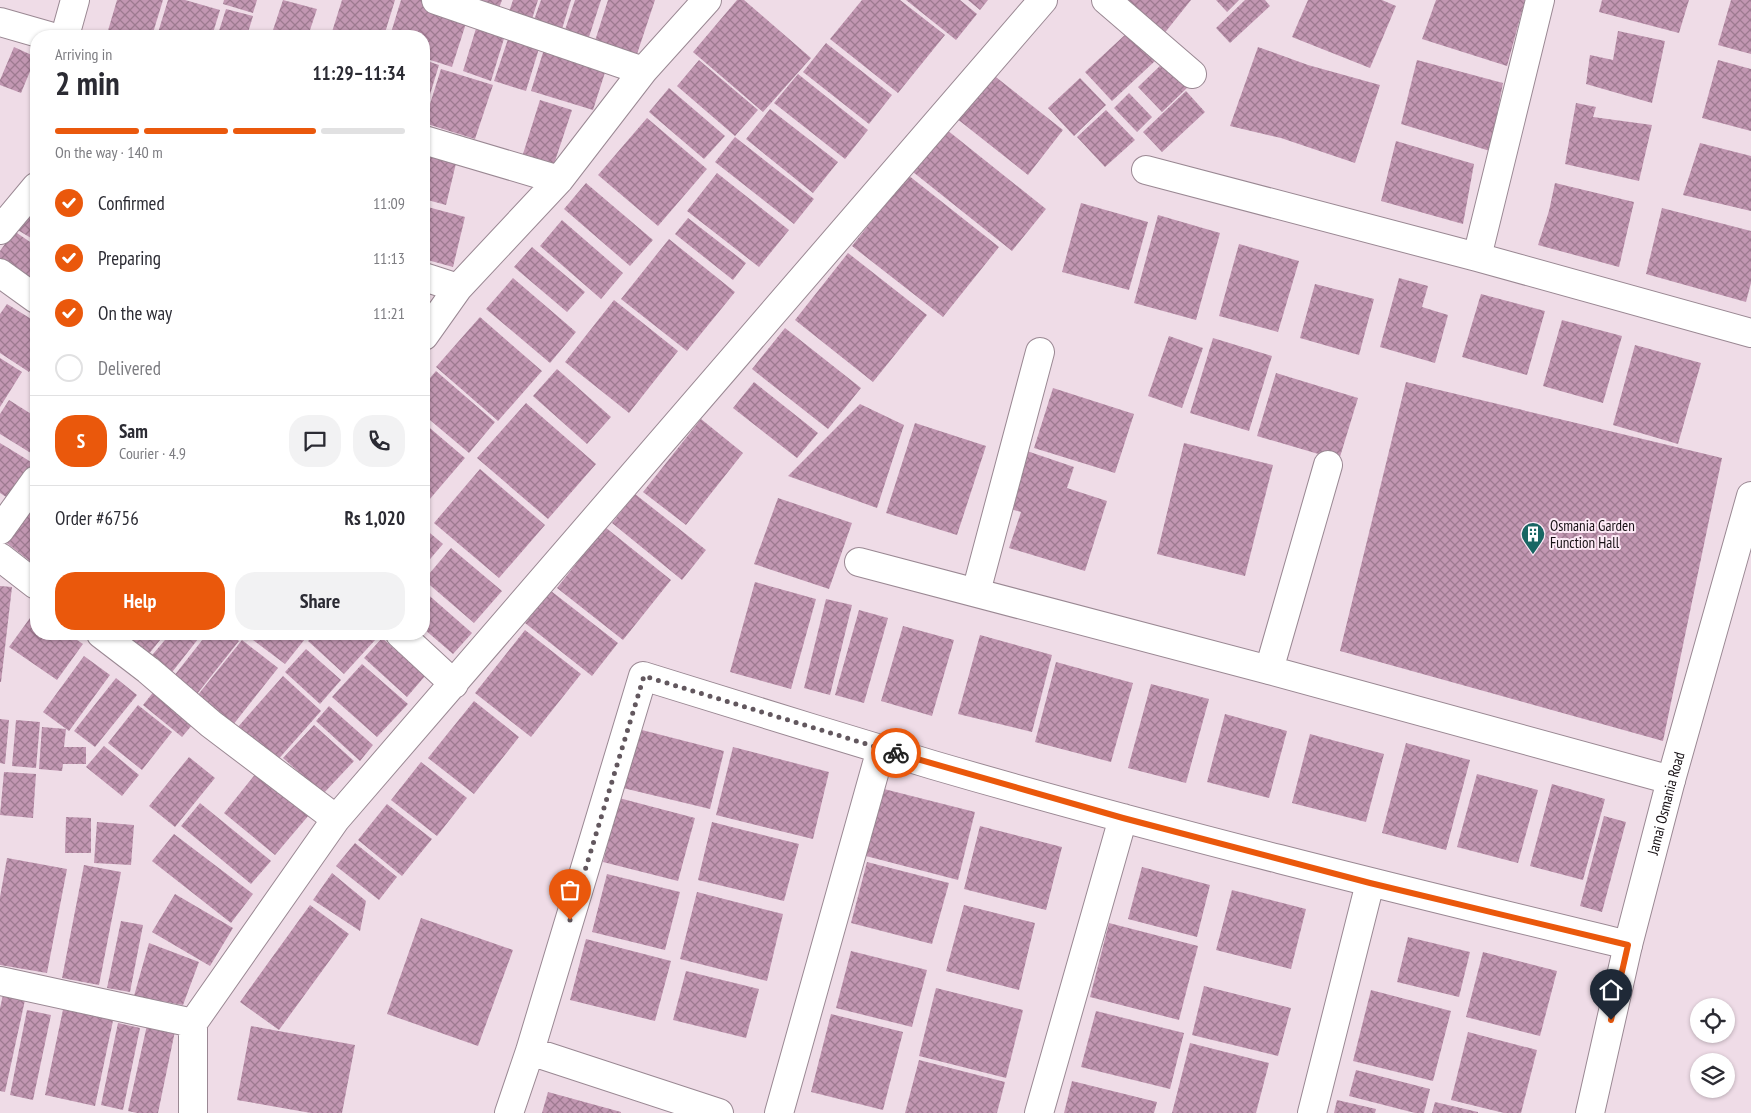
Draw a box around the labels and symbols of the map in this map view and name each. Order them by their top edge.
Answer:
place label: Osmania Garden Function Hall [1550,516,1635,552]
building icon: Osmania Garden Function Hall [1520,521,1546,555]
courier [871,728,921,778]
street label: Jamai Osmania Road [1642,749,1688,857]
pin [549,869,591,920]
pin [1590,969,1632,1020]

